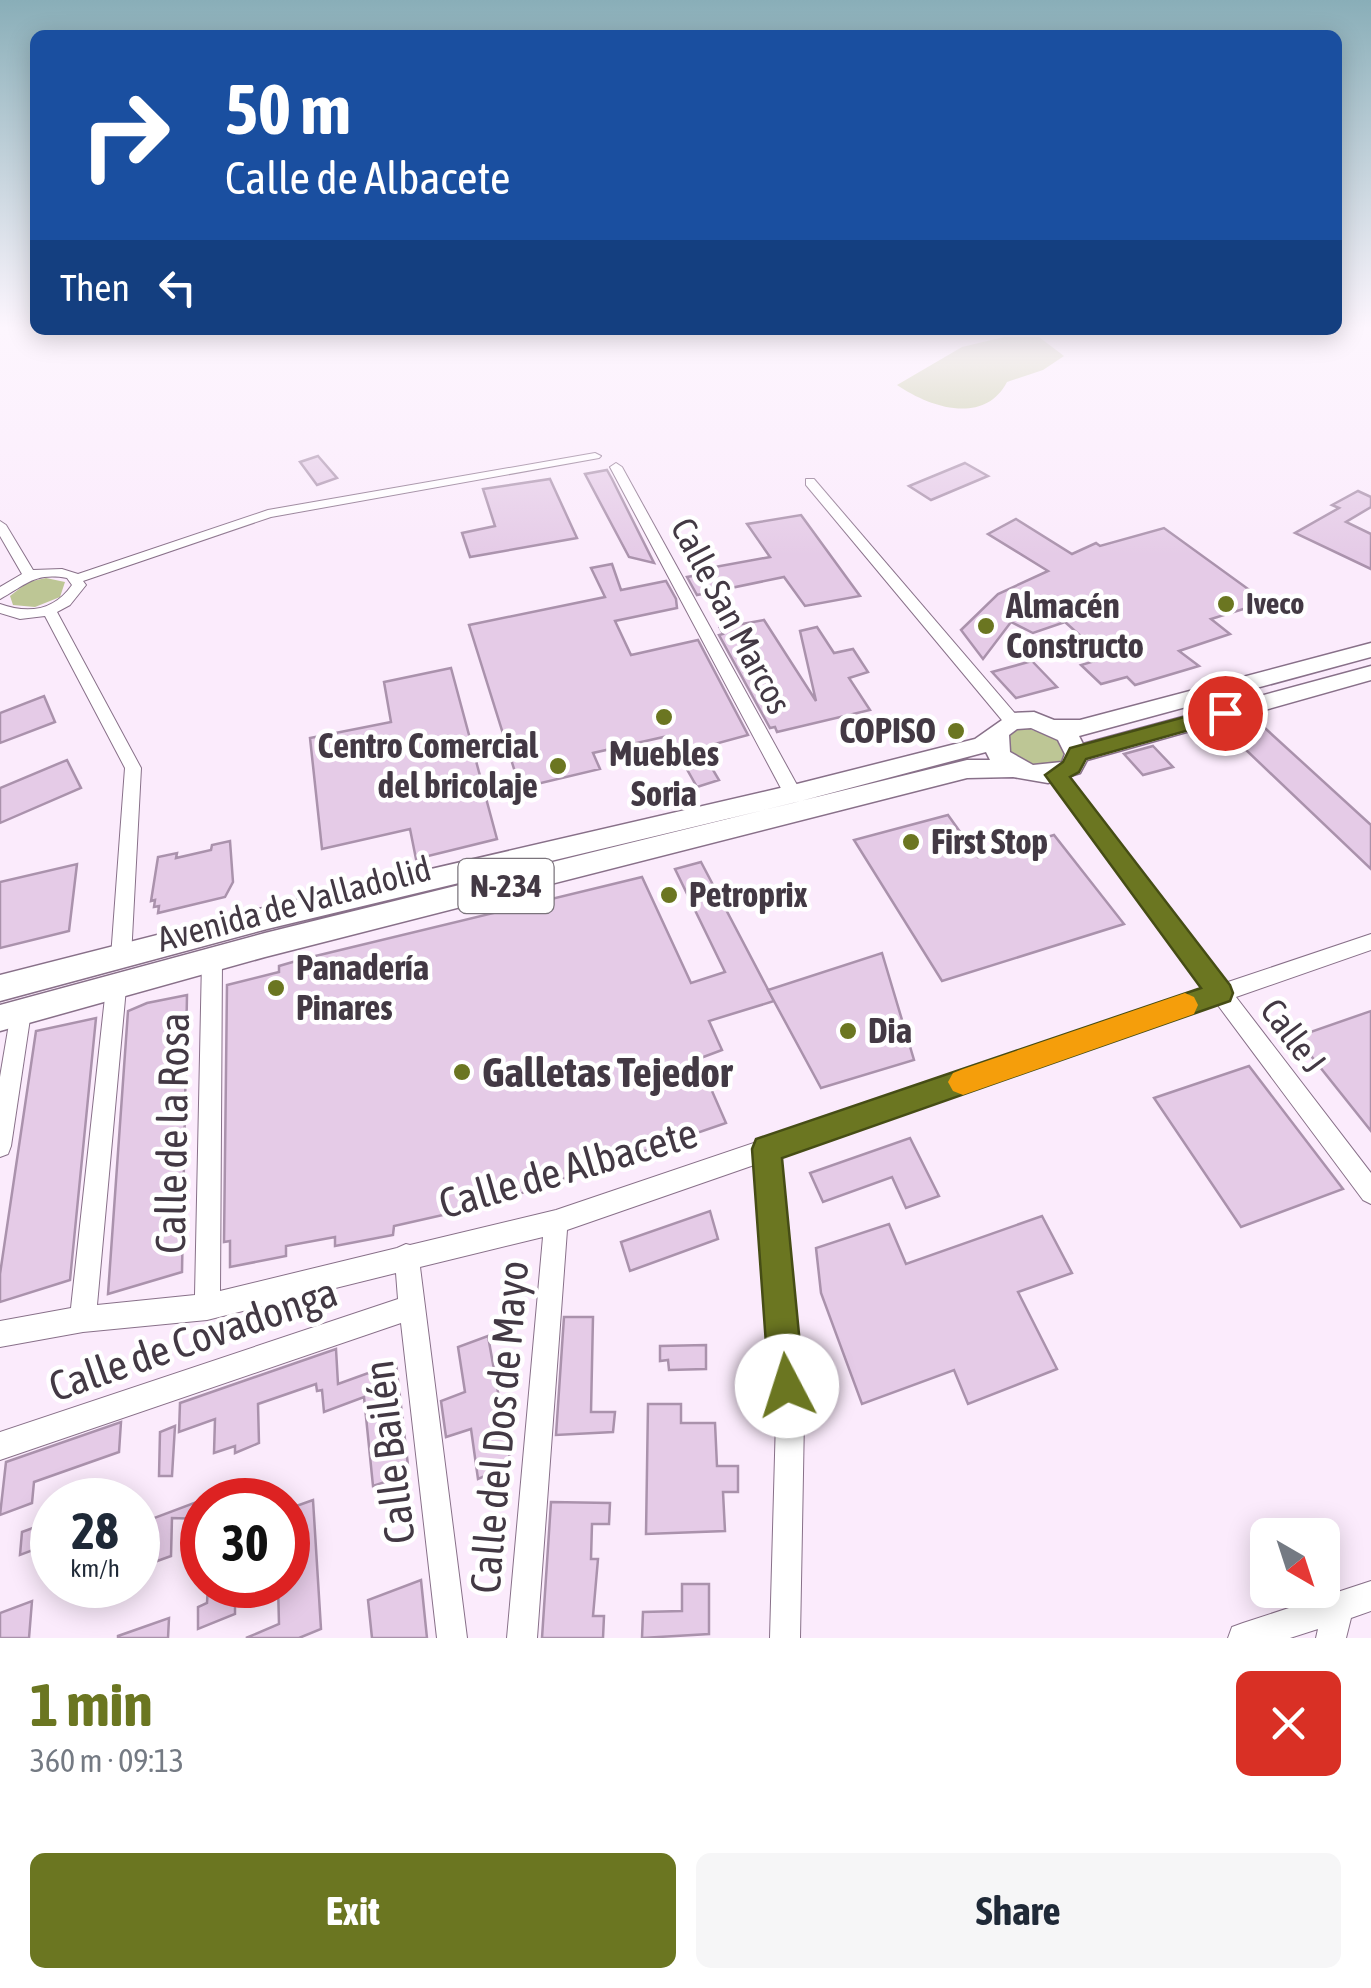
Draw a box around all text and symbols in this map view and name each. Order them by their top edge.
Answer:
text: 50 m [225,69,351,149]
icon: right [60,70,190,200]
text: Calle de Albacete [225,152,510,204]
icon: left [150,260,205,315]
text: Then [60,266,130,309]
street label: Calle San Marcos [664,511,800,720]
place label: Almacén Constructo [1005,585,1144,665]
place label: Iveco [1246,586,1304,620]
marker: Iveco [1215,593,1237,615]
marker: Almacén Constructo [975,615,997,637]
pin [1183,671,1268,756]
icon: arrive [1198,686,1253,741]
marker: Muebles Soria [653,706,675,728]
place label: COPISO [839,710,936,750]
marker: COPISO [945,720,967,742]
place label: Centro Comercial del bricolaje [318,725,539,805]
place label: Muebles Soria [609,733,719,813]
marker: Centro Comercial del bricolaje [547,755,569,777]
place label: First Stop [931,821,1048,861]
marker: First Stop [900,831,922,853]
street label: Avenida de Valladolid [153,847,435,959]
road number: N-234 [458,859,554,913]
place label: Petroprix [689,874,808,914]
marker: Petroprix [658,884,680,906]
place label: Panadería Pinares [296,947,429,1027]
marker: Panadería Pinares [265,977,287,999]
street label: Calle J [1253,991,1334,1080]
place label: Dia [868,1010,912,1050]
street label: Calle de la Rosa [146,1012,198,1254]
marker: Dia [837,1020,859,1042]
place label: Galletas Tejedor [482,1048,734,1096]
marker: Galletas Tejedor [451,1061,473,1083]
street label: Calle de Albacete [433,1108,703,1228]
street label: Calle del Dos de Mayo [461,1259,537,1595]
street label: Calle de Covadonga [43,1267,343,1411]
position arrow [735,1334,839,1438]
street label: Calle Bailén [354,1358,424,1546]
speed limit sign: 30 [180,1478,310,1608]
text: 28 [71,1502,118,1560]
north arrow [1250,1518,1340,1608]
map controls [1250,1518,1340,1608]
text: km/h [70,1554,120,1582]
text: 1 min [30,1670,153,1739]
button: close [1236,1671,1341,1776]
text: 360 m · 09:13 [30,1742,184,1779]
button: Exit [30,1853,676,1968]
button: Share [696,1853,1341,1968]

